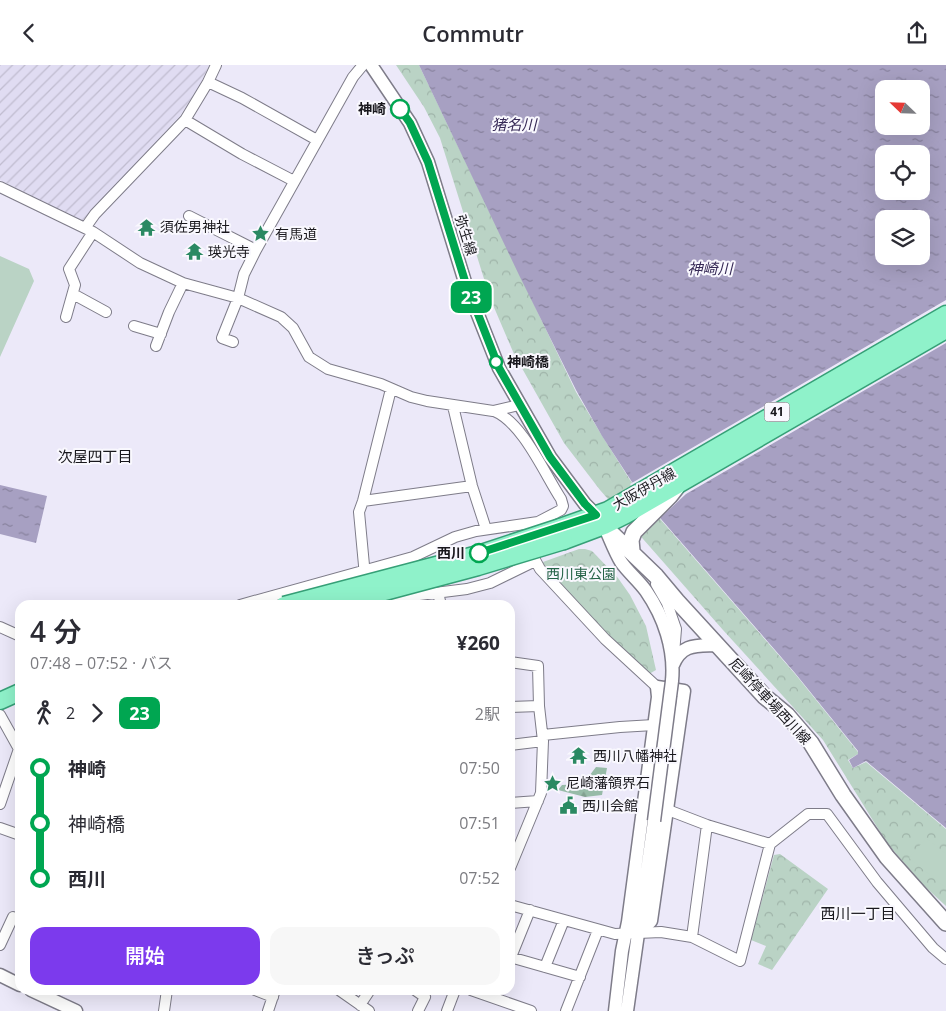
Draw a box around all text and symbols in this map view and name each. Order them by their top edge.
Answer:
text: Commutr [422,18,524,48]
icon: back [15,19,43,47]
icon: share [903,19,931,47]
north arrow [875,80,930,135]
map controls [875,80,930,265]
place label: 神崎 [358,99,386,118]
marker: 神崎 [390,99,410,119]
water label: 猪名川 [491,114,538,134]
button: locate [875,145,930,200]
button: layers [875,210,930,265]
street label: 弥生線 [451,212,482,258]
temple icon: 須佐男神社 [136,217,156,237]
place label: 須佐男神社 [160,217,230,236]
place icon: 有馬道 [251,224,271,244]
place label: 有馬道 [275,224,317,243]
temple icon: 瑛光寺 [184,242,204,262]
place label: 瑛光寺 [208,242,250,261]
water label: 神崎川 [687,258,734,278]
line badge: 23 [448,281,494,313]
text: 23 [461,285,481,309]
place label: 神崎橋 [507,352,549,371]
marker: 神崎橋 [489,355,503,369]
road number: 41 [764,403,790,422]
district label: 次屋四丁目 [57,446,133,466]
street label: 大阪伊丹線 [609,463,679,514]
place label: 西川 [437,543,465,562]
marker: 西川 [469,543,489,563]
park label: 西川東公園 [546,564,616,583]
text: 4 分 [30,612,81,650]
text: ¥260 [457,630,500,656]
text: 07:48 – 07:52 · バス [30,652,172,674]
street label: 尼崎停車場西川線 [725,653,816,748]
icon: walk [30,699,58,727]
icon: forward [83,699,111,727]
text: 23 [129,701,150,725]
text: 2 [66,702,75,724]
text: 2駅 [475,703,500,725]
temple icon: 西川八幡神社 [569,746,589,766]
place label: 西川八幡神社 [593,746,677,765]
text: 神崎 [68,756,106,782]
text: 07:50 [459,757,500,779]
place icon: 尼崎藩領界石 [542,773,562,793]
place label: 尼崎藩領界石 [566,773,650,792]
public building icon: 西川会館 [558,796,578,816]
place label: 西川会館 [582,796,638,815]
text: 神崎橋 [68,811,125,837]
text: 07:51 [459,812,500,834]
text: 西川 [68,866,106,892]
text: 07:52 [459,867,500,889]
district label: 西川一丁目 [820,903,896,923]
button: 開始 [30,927,260,985]
button: きっぷ [270,927,500,985]

